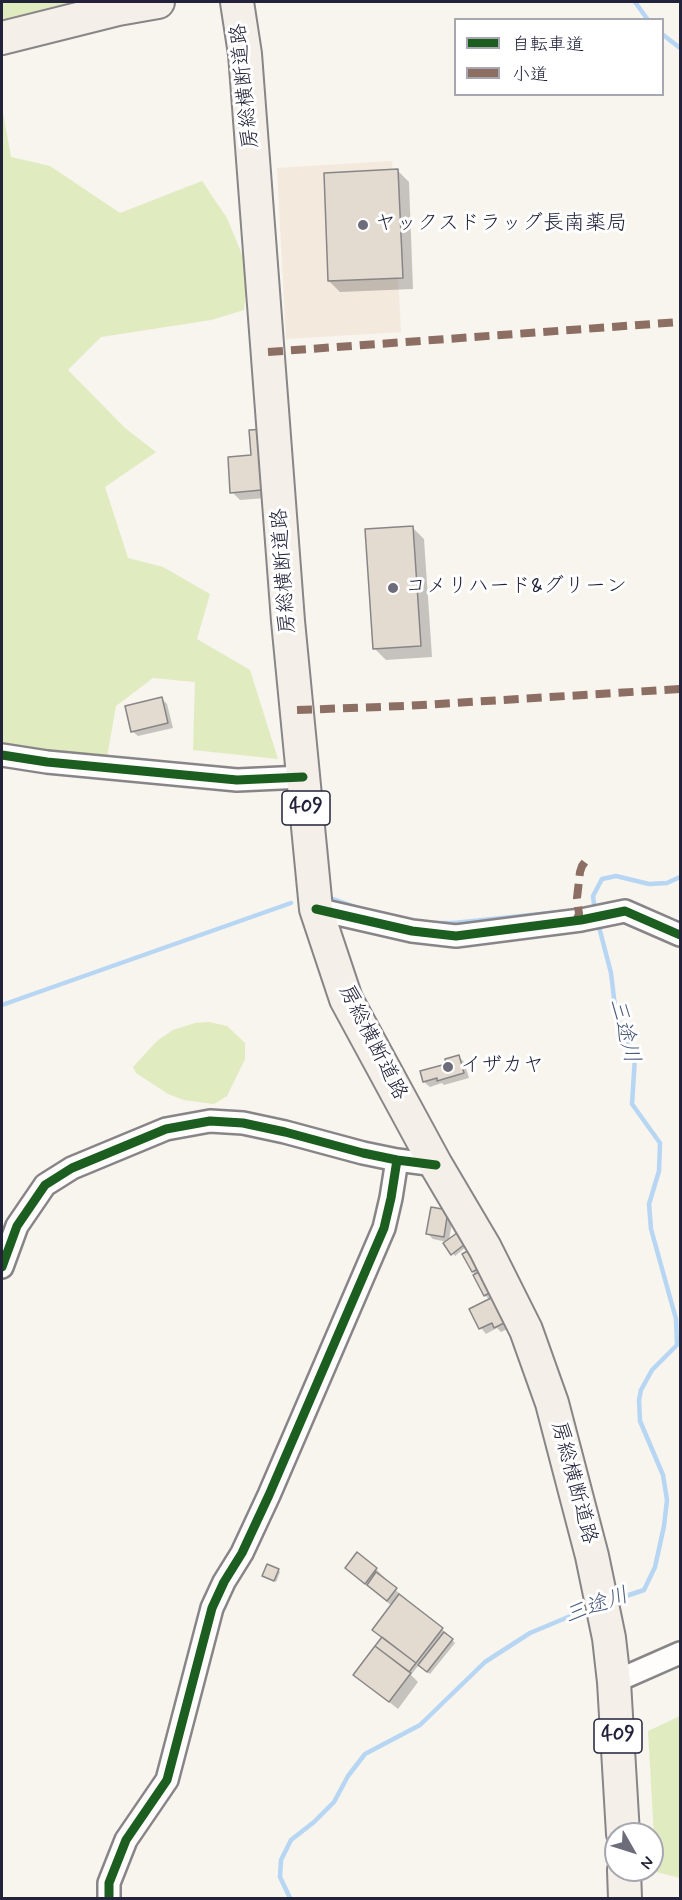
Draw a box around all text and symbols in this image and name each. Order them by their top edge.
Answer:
legend [454,18,664,96]
street label: 房総横断道路 [227,22,265,150]
text: 自転車道 [512,33,584,57]
text: 小道 [512,63,548,87]
place label: ヤックスドラッグ長南薬局 [375,212,627,238]
marker: ヤックスドラッグ長南薬局 [356,218,370,232]
street label: 房総横断道路 [268,507,302,635]
place label: コメリハード&グリーン [405,575,627,601]
marker: コメリハード&グリーン [386,581,400,595]
road number: 409 [282,791,330,825]
street label: 房総横断道路 [332,981,412,1105]
water label: 三途川 [602,996,644,1066]
place label: イザカヤ [460,1054,544,1080]
marker: イザカヤ [441,1060,455,1074]
street label: 房総横断道路 [545,1419,601,1547]
water label: 三途川 [561,1583,633,1631]
road number: 409 [594,1719,642,1753]
north arrow [604,1822,664,1882]
text: N [635,1852,658,1873]

